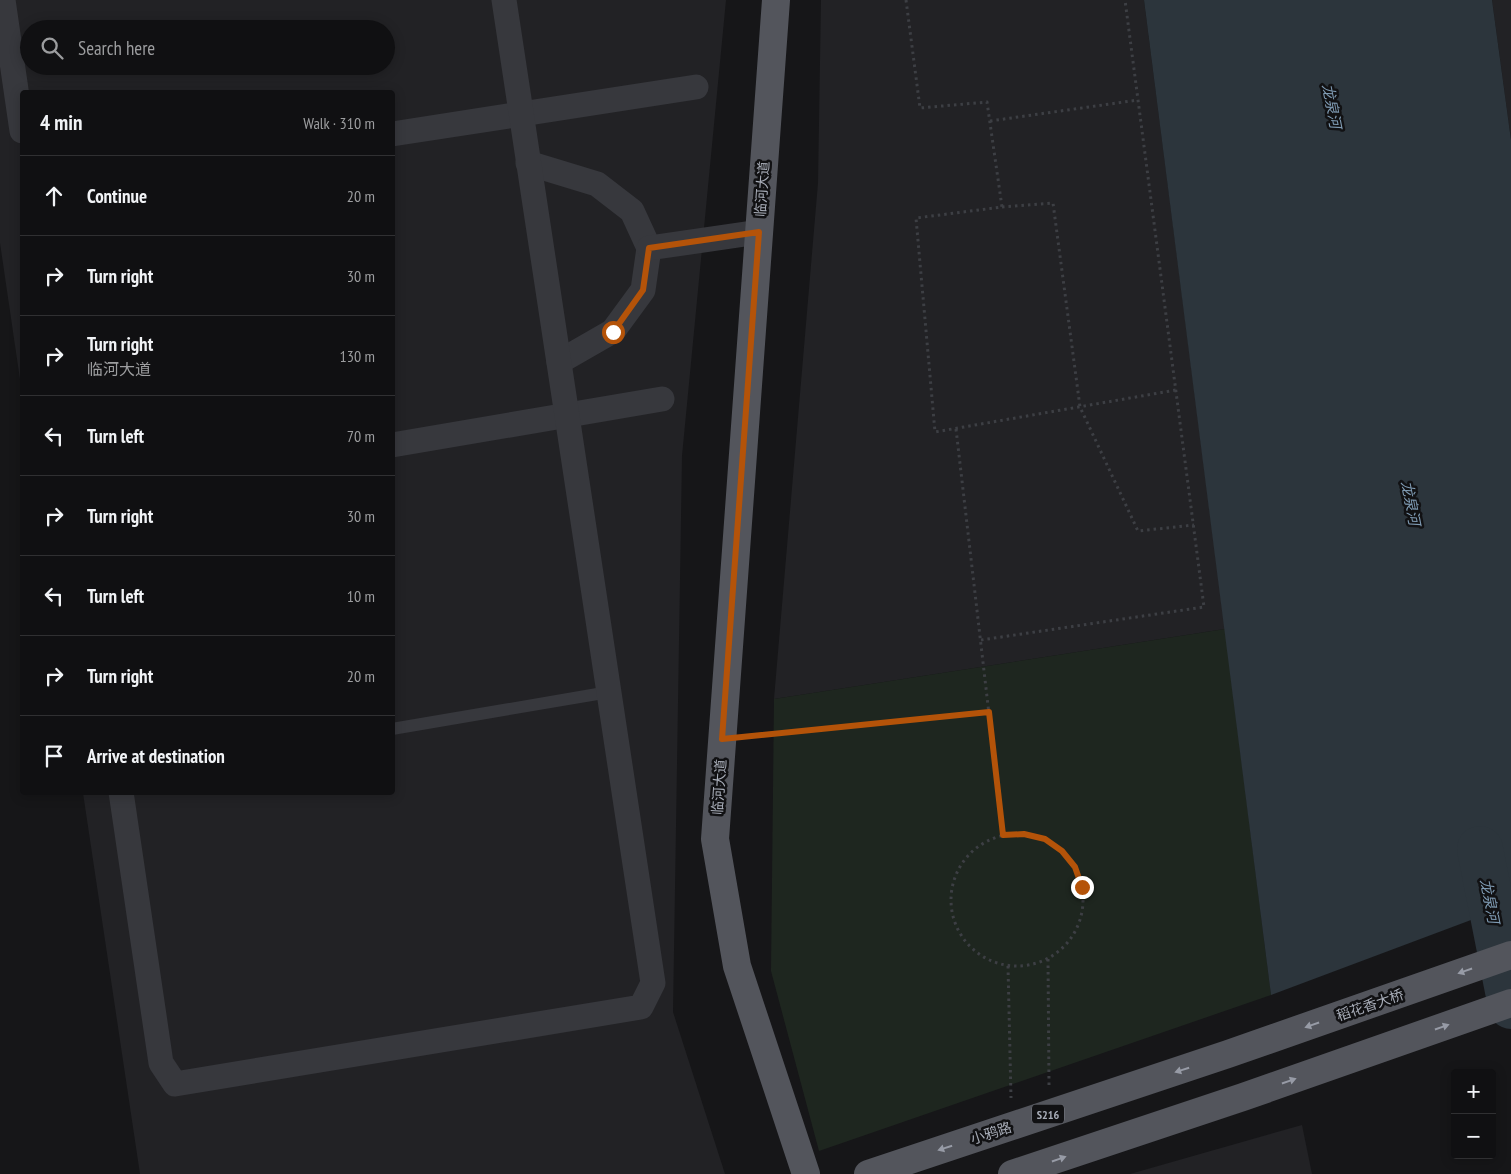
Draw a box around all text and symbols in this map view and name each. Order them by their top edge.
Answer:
search box [20,20,395,75]
icon: search [38,34,66,62]
text: Search here [78,36,155,60]
water label: 龙泉河 [1318,82,1346,133]
text: 4 min [40,109,82,136]
text: Walk · 310 m [303,113,375,133]
street label: 临河大道 [751,160,773,218]
icon: ahead [40,182,68,210]
text: Continue [87,184,147,208]
text: 20 m [347,186,375,206]
icon: right [40,262,68,290]
text: Turn right [87,264,153,288]
text: 30 m [347,266,375,286]
route start [602,321,625,344]
text: Turn right [87,332,153,356]
icon: right [40,342,68,370]
text: 130 m [340,346,375,366]
text: 临河大道 [87,359,151,379]
icon: left [40,422,68,450]
text: Turn left [87,424,144,448]
text: 70 m [347,426,375,446]
water label: 龙泉河 [1397,479,1425,530]
icon: right [40,502,68,530]
text: Turn right [87,504,153,528]
text: 30 m [347,506,375,526]
icon: left [40,582,68,610]
text: Turn left [87,584,144,608]
text: 10 m [347,586,375,606]
icon: right [40,662,68,690]
text: Turn right [87,664,153,688]
text: 20 m [347,666,375,686]
icon: arrive [40,742,68,770]
text: Arrive at destination [87,744,225,768]
street label: 临河大道 [708,758,730,816]
route end [1071,876,1094,899]
water label: 龙泉河 [1476,877,1504,928]
one-way arrow [1457,967,1472,975]
street label: 稻花香大桥 [1334,985,1406,1025]
one-way arrow [1304,1022,1319,1029]
one-way arrow [1435,1023,1450,1030]
one-way arrow [1175,1067,1190,1074]
map controls [1451,1069,1496,1159]
button: + [1451,1069,1496,1114]
one-way arrow [1282,1076,1297,1084]
road number: S216 [1032,1104,1064,1124]
button: − [1451,1114,1496,1159]
street label: 小鸦路 [968,1118,1014,1148]
one-way arrow [937,1145,952,1153]
one-way arrow [1051,1154,1066,1162]

